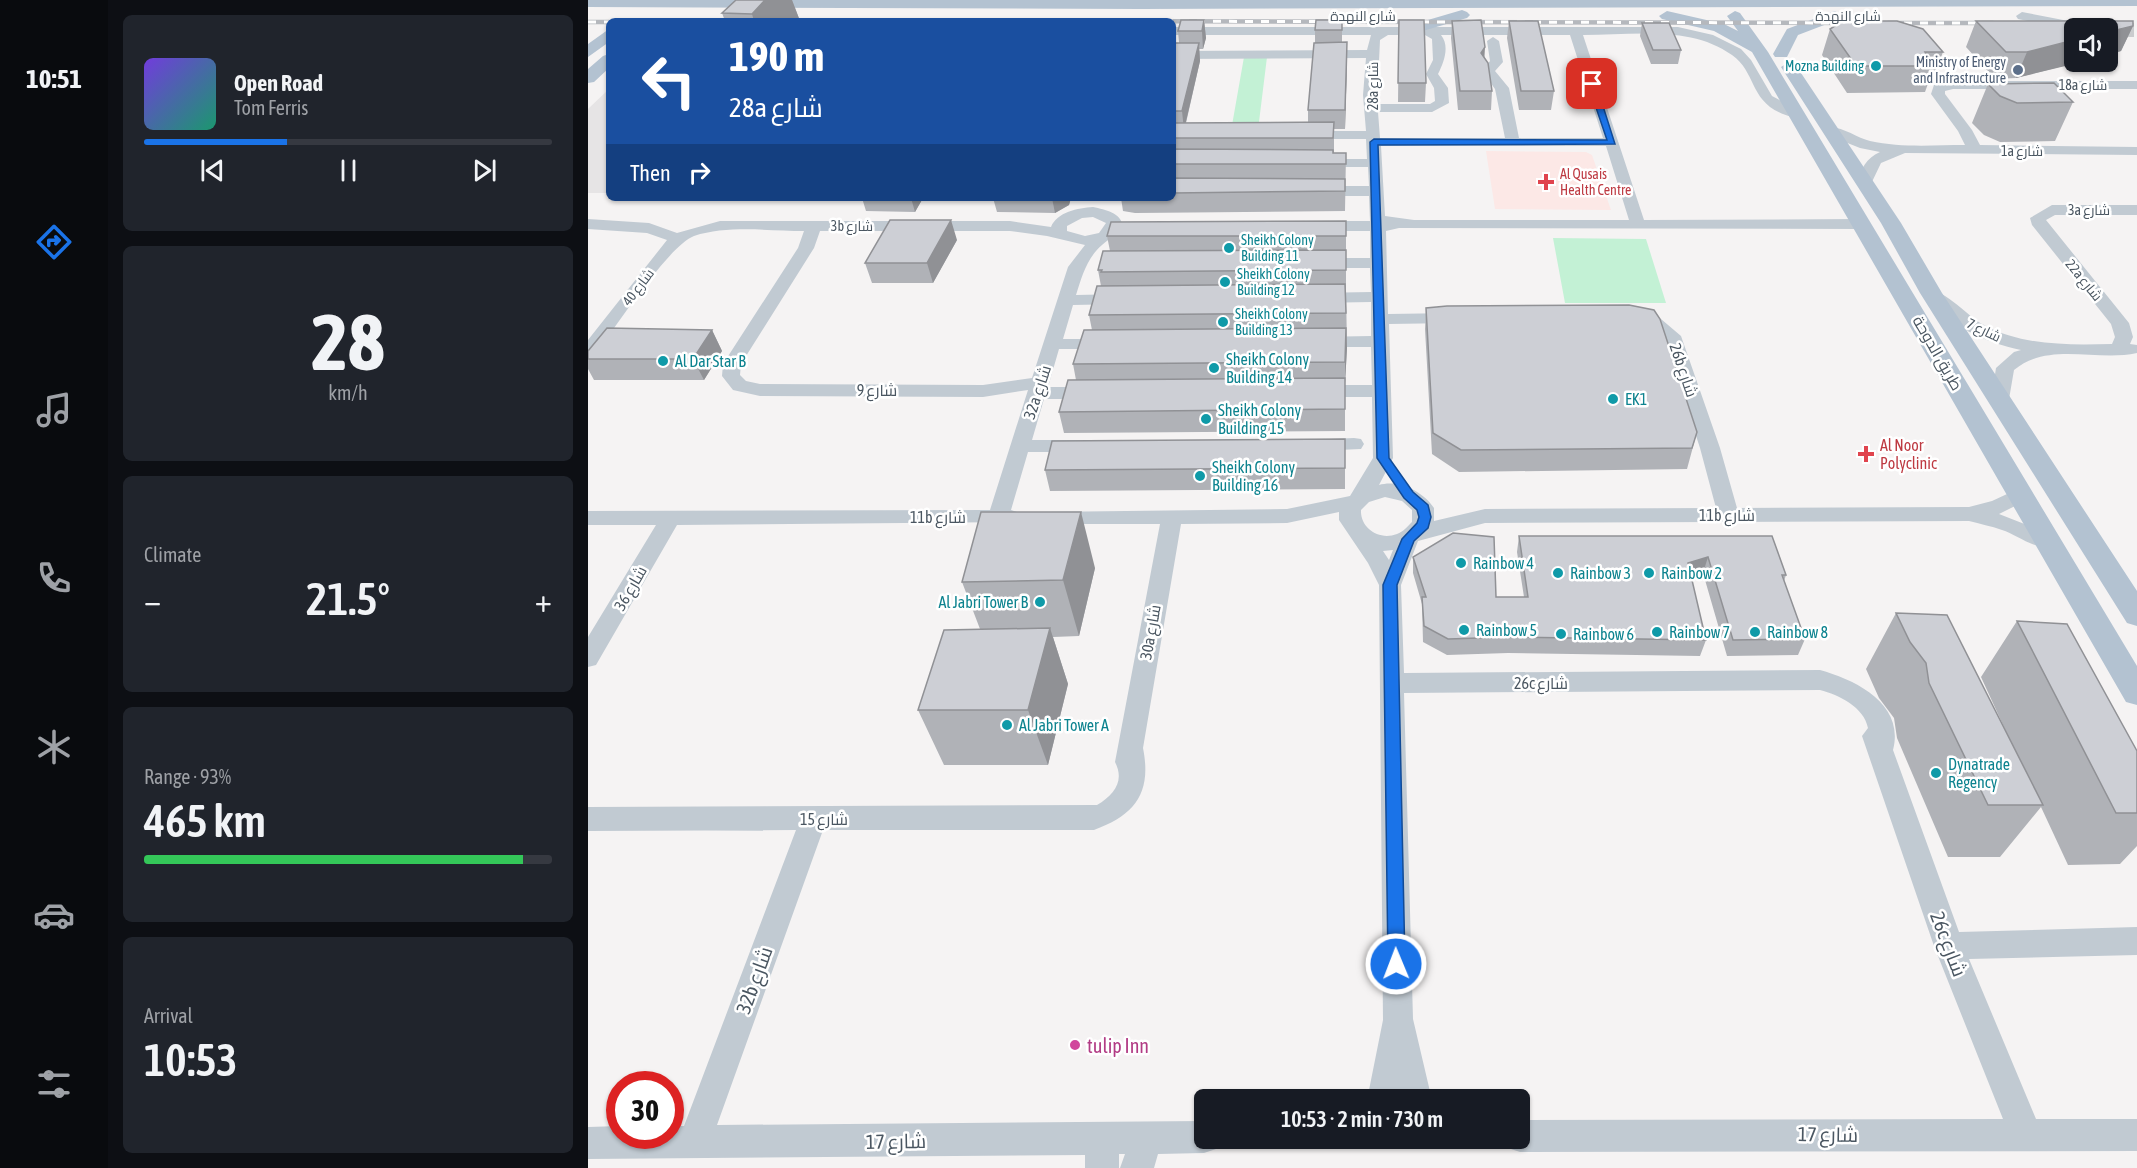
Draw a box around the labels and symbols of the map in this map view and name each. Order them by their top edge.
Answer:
street label: شارع النهدة [1330,8,1396,25]
street label: شارع النهدة [1815,8,1881,25]
place label: Ministry of Energy and Infrastructure [1913,54,2006,86]
pin [1566,58,1617,109]
place label: Mozna Building [1785,58,1864,74]
marker: Mozna Building [1869,59,1883,73]
street label: 28a شارع [1365,62,1382,110]
marker: Ministry of Energy and Infrastructure [2011,63,2025,77]
street label: 18a شارع [2059,77,2107,94]
street label: 1a شارع [2001,143,2043,160]
place label: Al Qusais Health Centre [1560,166,1631,198]
marker: Al Qusais Health Centre [1537,173,1555,191]
street label: 3a شارع [2068,202,2110,219]
street label: 3b شارع [831,218,873,235]
place label: Sheikh Colony Building 11 [1241,232,1314,264]
marker: Sheikh Colony Building 11 [1222,241,1236,255]
street label: 22a شارع [2062,256,2106,305]
street label: شارع 40 [619,265,658,309]
place label: Sheikh Colony Building 12 [1237,266,1310,298]
marker: Sheikh Colony Building 12 [1218,275,1232,289]
place label: Sheikh Colony Building 13 [1235,306,1308,338]
street label: طريق الدوحة [1908,313,1967,394]
marker: Sheikh Colony Building 13 [1216,315,1230,329]
street label: شارع 7 [1964,315,2004,346]
street label: 26b شارع [1664,341,1702,400]
place label: Sheikh Colony Building 14 [1226,350,1309,387]
place label: Al Dar Star B [675,352,746,370]
marker: Al Dar Star B [656,354,670,368]
marker: Sheikh Colony Building 14 [1207,361,1221,375]
street label: 32a شارع [1020,363,1057,422]
street label: شارع 9 [857,381,897,402]
place label: EK1 [1625,390,1647,408]
marker: EK1 [1606,392,1620,406]
place label: Sheikh Colony Building 15 [1218,401,1301,438]
marker: Sheikh Colony Building 15 [1199,412,1213,426]
place label: Al Noor Polyclinic [1880,436,1937,473]
marker: Al Noor Polyclinic [1857,445,1875,463]
place label: Sheikh Colony Building 16 [1212,458,1295,495]
marker: Sheikh Colony Building 16 [1193,469,1207,483]
street label: 11b شارع [1699,506,1755,527]
street label: 11b شارع [910,508,966,529]
place label: Rainbow 4 [1473,554,1534,572]
marker: Rainbow 4 [1454,556,1468,570]
street label: شارع 36 [610,563,652,615]
place label: Rainbow 3 [1570,564,1631,582]
place label: Rainbow 2 [1661,564,1722,582]
marker: Rainbow 3 [1551,566,1565,580]
marker: Rainbow 2 [1642,566,1656,580]
place label: Al Jabri Tower B [938,593,1028,611]
marker: Al Jabri Tower B [1033,595,1047,609]
street label: 30a شارع [1136,603,1167,662]
place label: Rainbow 5 [1476,621,1537,639]
marker: Rainbow 5 [1457,623,1471,637]
place label: Rainbow 7 [1669,623,1730,641]
place label: Rainbow 8 [1767,623,1828,641]
place label: Rainbow 6 [1573,625,1634,643]
marker: Rainbow 7 [1650,625,1664,639]
marker: Rainbow 8 [1748,625,1762,639]
marker: Rainbow 6 [1554,627,1568,641]
street label: 26c شارع [1514,674,1568,695]
place label: Al Jabri Tower A [1019,716,1109,734]
marker: Al Jabri Tower A [1000,718,1014,732]
place label: Dynatrade Regency [1948,755,2010,792]
marker: Dynatrade Regency [1929,766,1943,780]
street label: شارع 15 [800,810,848,831]
street label: 26c شارع [1923,908,1972,981]
position arrow [1364,932,1428,996]
street label: 32b شارع [731,943,780,1018]
place label: tulip Inn [1087,1034,1149,1057]
marker: tulip Inn [1068,1038,1082,1052]
speed limit sign: 30 [606,1071,684,1149]
street label: شارع 17 [1798,1122,1858,1149]
street label: شارع 17 [866,1129,926,1156]

